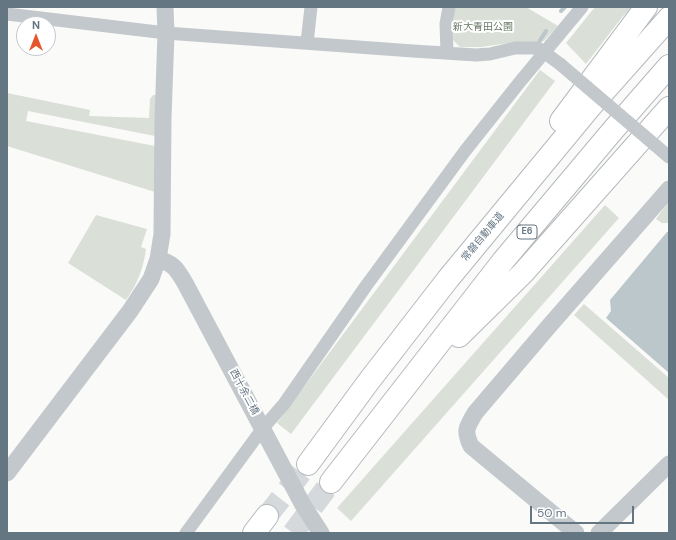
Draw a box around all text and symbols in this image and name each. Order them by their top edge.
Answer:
north arrow [16,16,56,56]
text: N [32,18,40,32]
park label: 新大青田公園 [453,21,513,33]
street label: 常磐自動車道 [459,210,507,264]
road number: E6 [517,225,537,239]
street label: 西十余二橋 [227,367,261,417]
scale bar [532,498,636,524]
text: 50 m [537,505,566,521]

